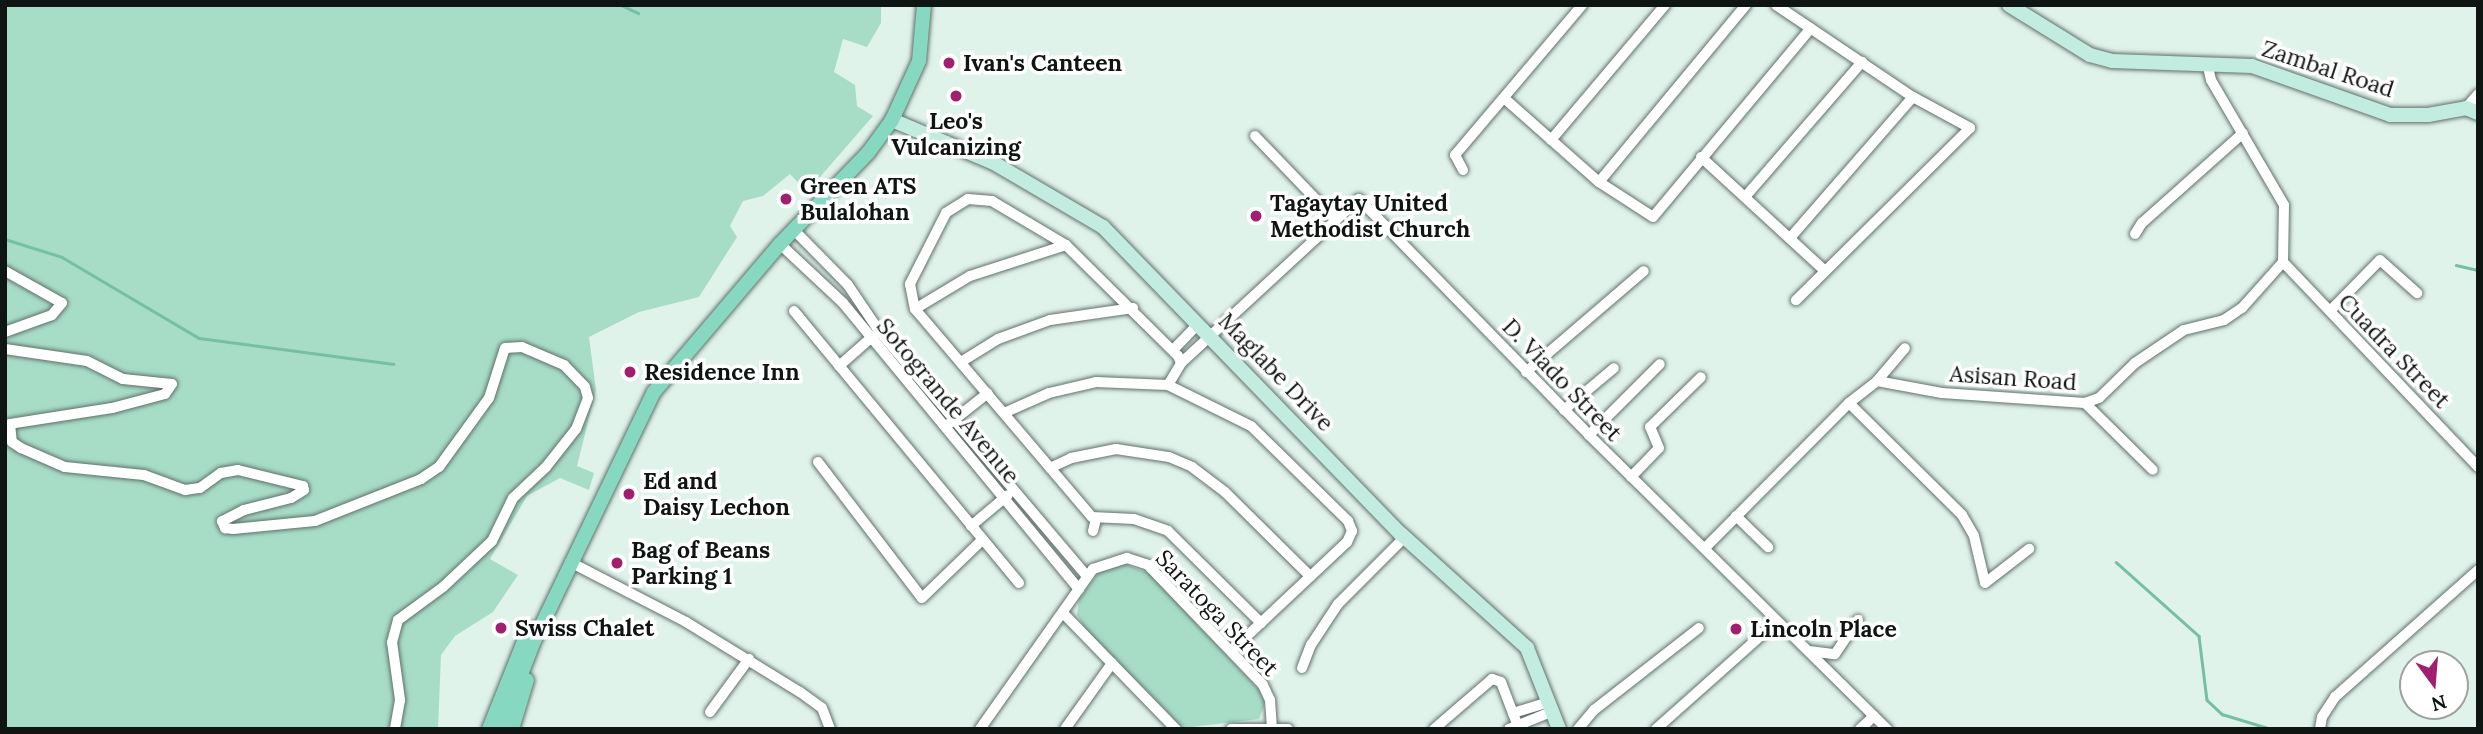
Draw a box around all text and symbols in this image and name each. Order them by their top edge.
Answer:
street label: Zambal Road [2258,35,2398,103]
place label: Ivan's Canteen [963,49,1122,77]
marker: Ivan's Canteen [941,55,957,71]
marker: Leo's Vulcanizing [948,88,964,104]
place label: Leo's Vulcanizing [891,107,1021,161]
place label: Green ATS Bulalohan [800,172,916,226]
place label: Tagaytay United Methodist Church [1270,189,1470,243]
marker: Green ATS Bulalohan [778,191,794,207]
marker: Tagaytay United Methodist Church [1248,208,1264,224]
street label: Cuadra Street [2333,288,2455,414]
street label: Maglabe Drive [1213,307,1339,437]
street label: Sotogrande Avenue [871,313,1025,489]
street label: D. Viado Street [1497,313,1627,447]
place label: Residence Inn [644,358,800,386]
street label: Asisan Road [1948,360,2078,396]
marker: Residence Inn [622,364,638,380]
place label: Ed and Daisy Lechon [643,467,790,521]
marker: Ed and Daisy Lechon [621,486,637,502]
place label: Bag of Beans Parking 1 [631,536,770,590]
street label: Saratoga Street [1150,544,1284,682]
marker: Bag of Beans Parking 1 [609,555,625,571]
place label: Swiss Chalet [515,614,654,642]
place label: Lincoln Place [1750,615,1897,643]
marker: Swiss Chalet [493,620,509,636]
marker: Lincoln Place [1728,621,1744,637]
north arrow [2399,650,2469,720]
text: N [2429,690,2450,717]

